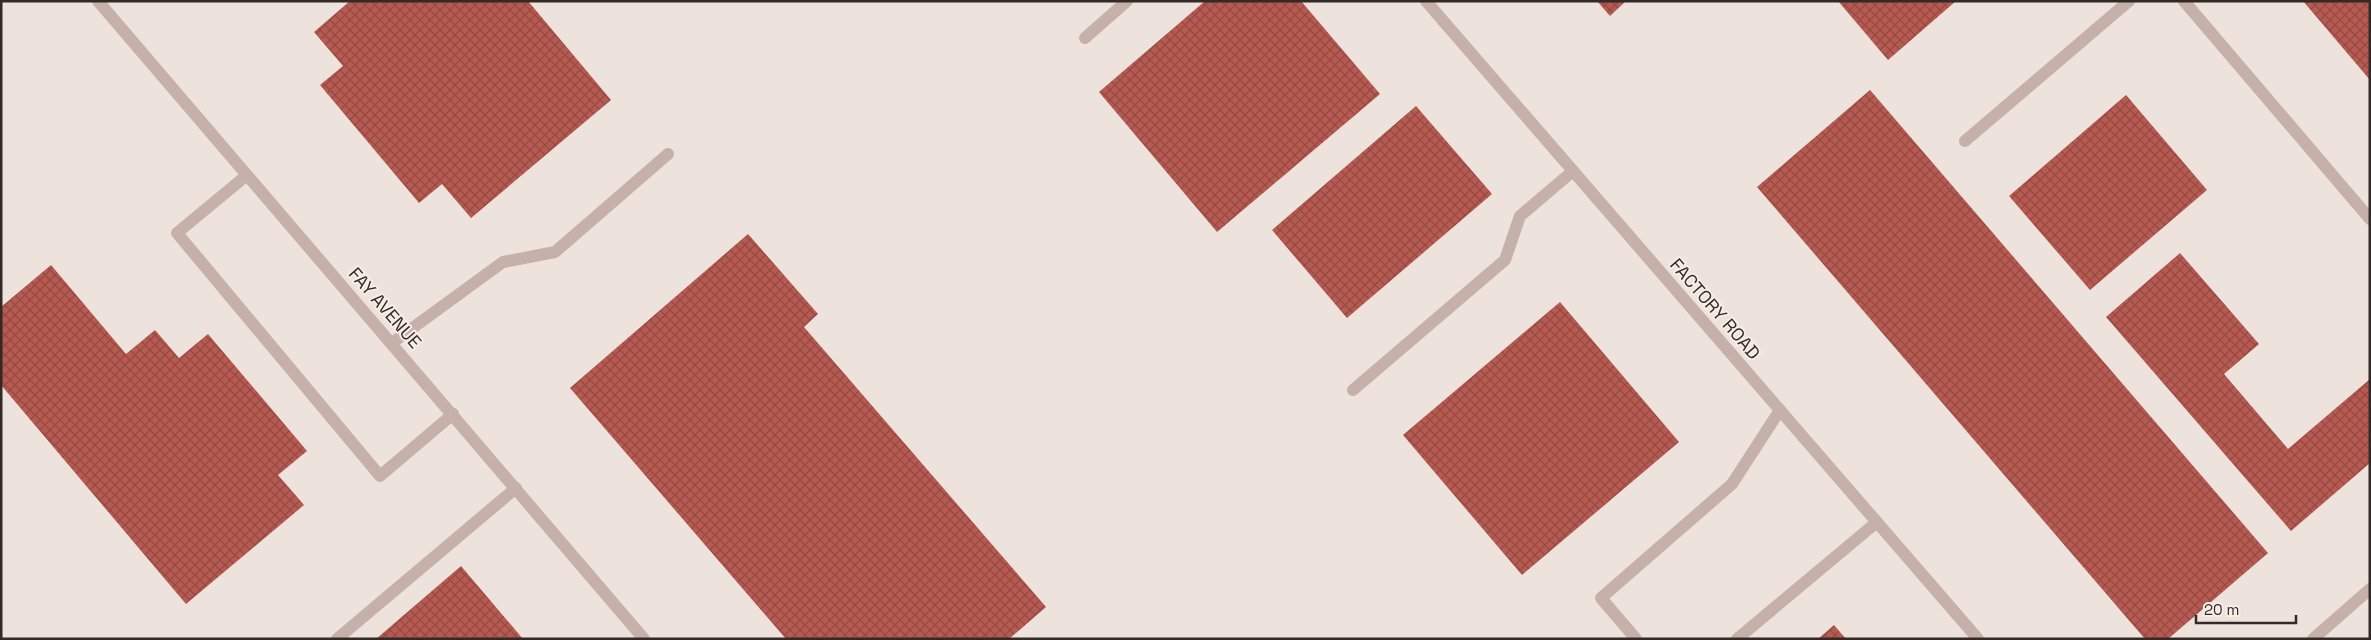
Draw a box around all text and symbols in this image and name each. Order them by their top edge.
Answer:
street label: FACTORY ROAD [1665,253,1766,364]
street label: FAY AVENUE [344,262,427,353]
scale bar [2196,592,2296,624]
text: 20 m [2204,600,2239,619]

